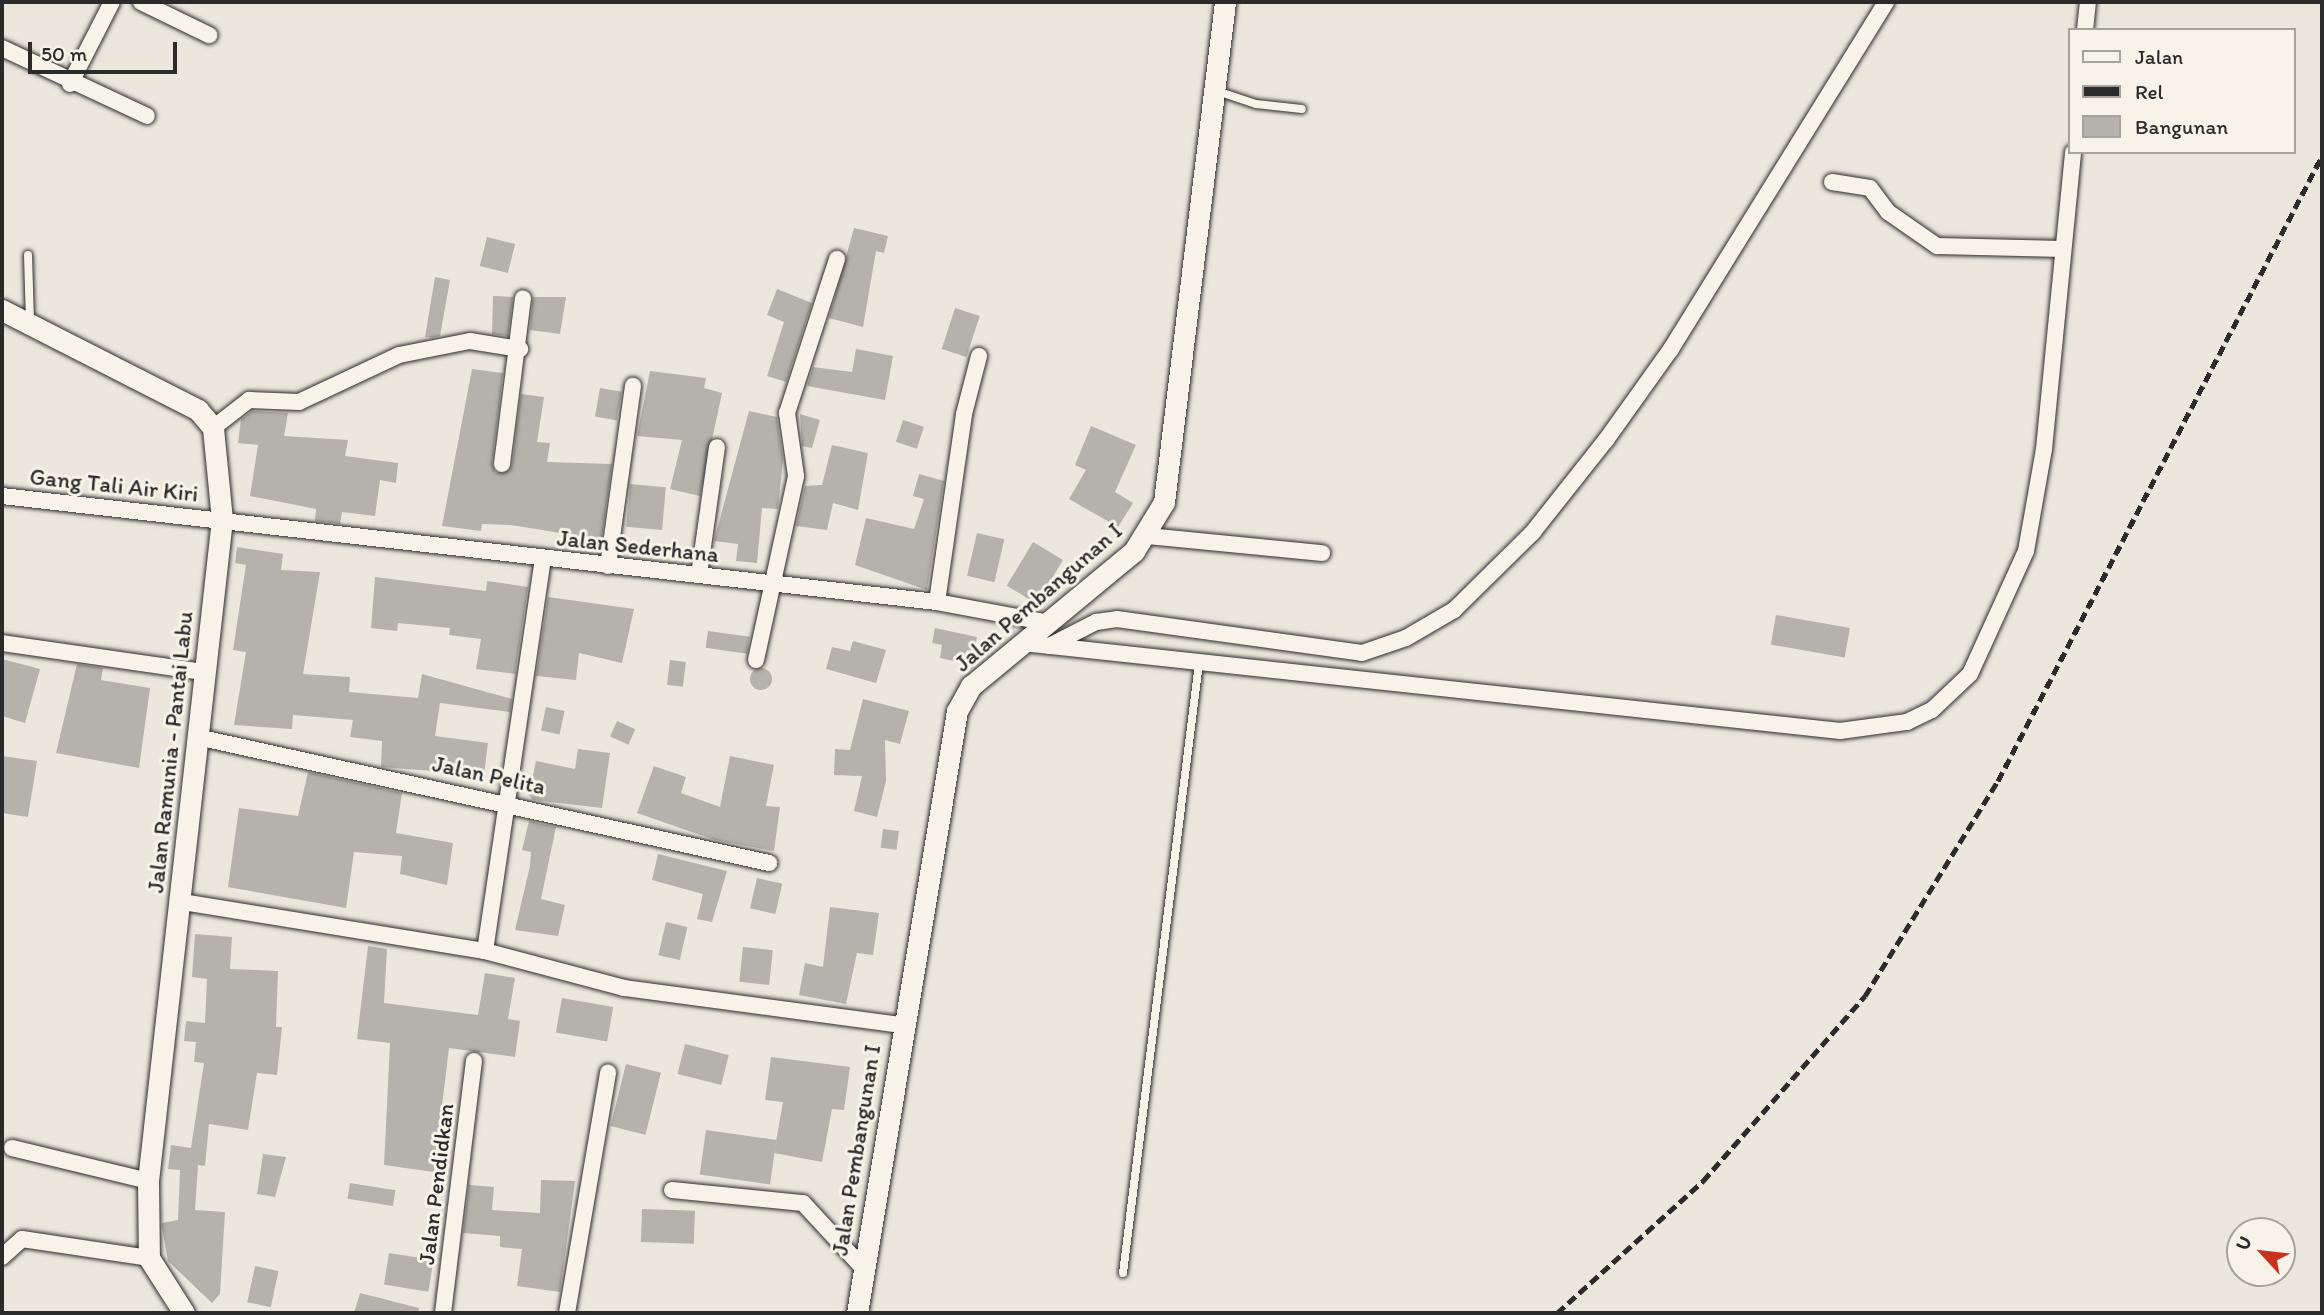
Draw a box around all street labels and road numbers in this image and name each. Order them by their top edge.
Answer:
street label: Gang Tali Air Kiri [29,462,199,508]
street label: Jalan Pembangunan I [949,517,1127,677]
street label: Jalan Sederhana [555,524,721,568]
street label: Jalan Ramunia - Pantai Labu [142,610,198,894]
street label: Jalan Pelita [430,750,548,800]
street label: Jalan Pembangunan I [826,1043,886,1257]
street label: Jalan Pendidkan [412,1102,460,1266]

